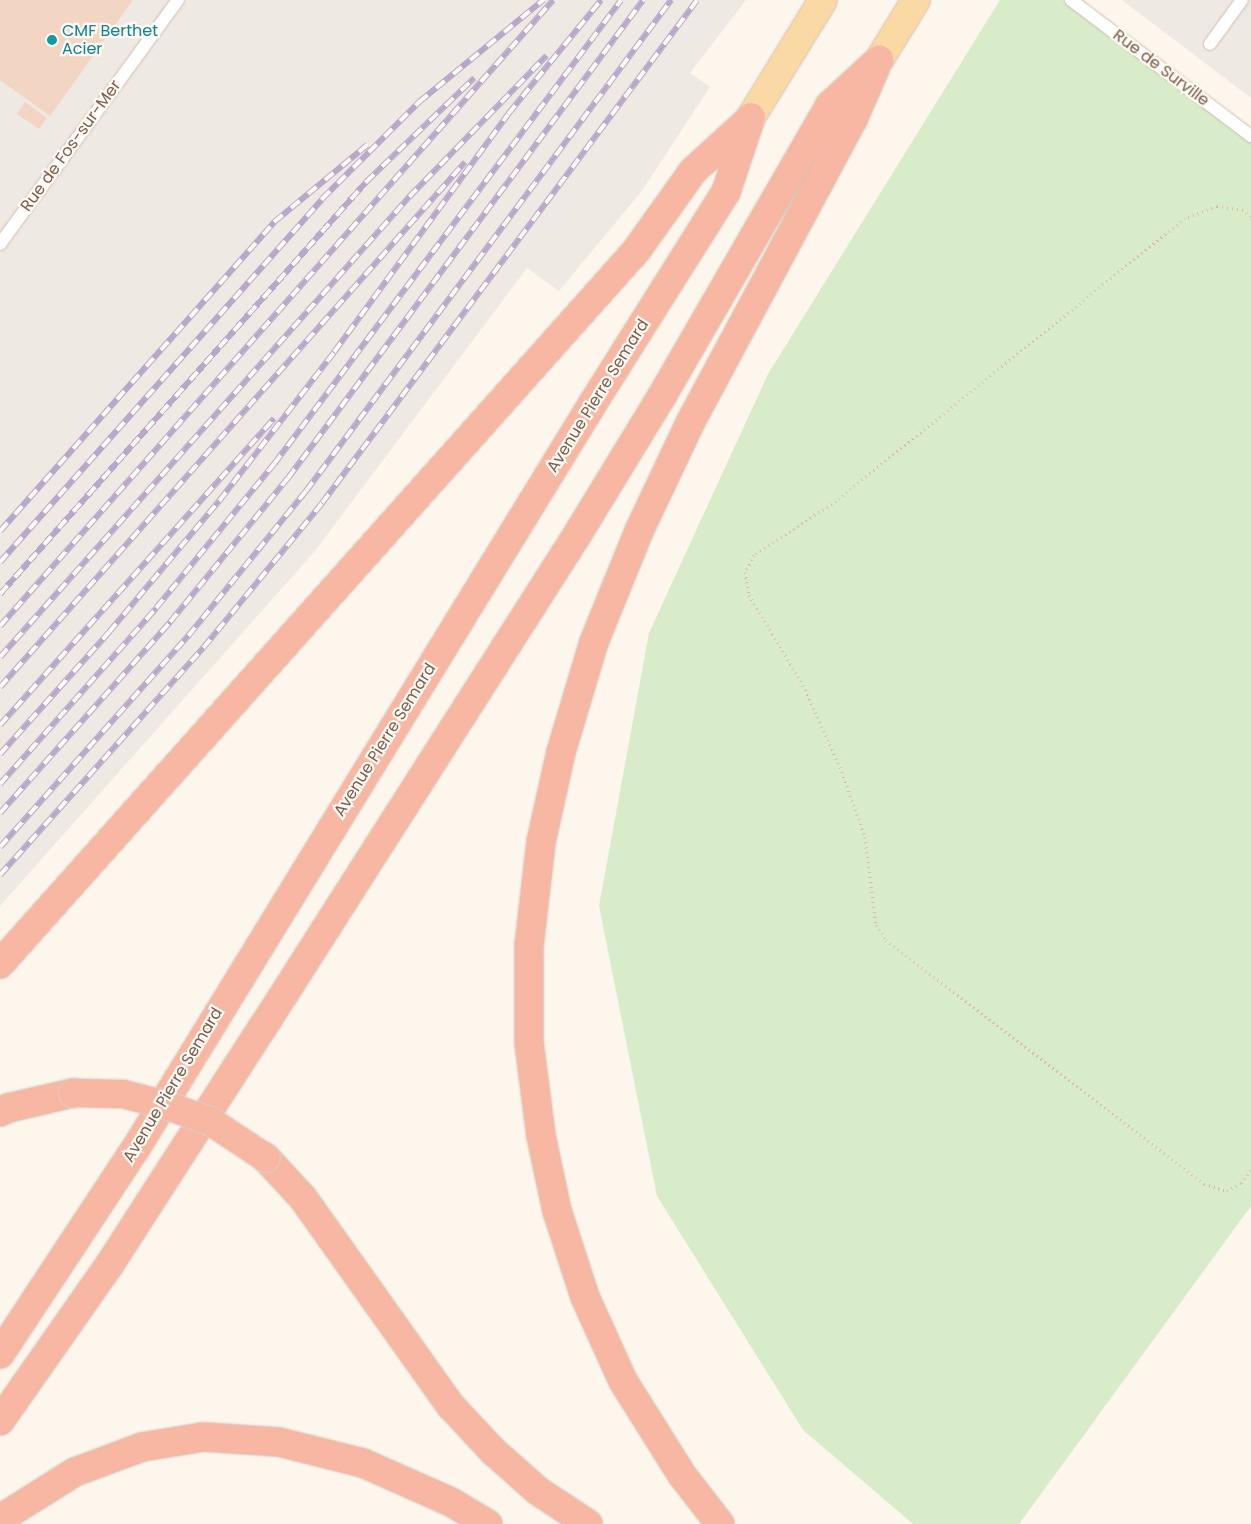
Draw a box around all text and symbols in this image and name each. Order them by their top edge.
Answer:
place label: CMF Berthet Acier [62,21,158,59]
street label: Rue de Surville [1109,26,1213,110]
marker: CMF Berthet Acier [46,34,58,46]
street label: Rue de Fos-sur-Mer [17,77,125,215]
street label: Avenue Pierre Semard [543,316,653,476]
street label: Avenue Pierre Semard [330,660,440,820]
street label: Avenue Pierre Semard [119,1004,227,1166]

